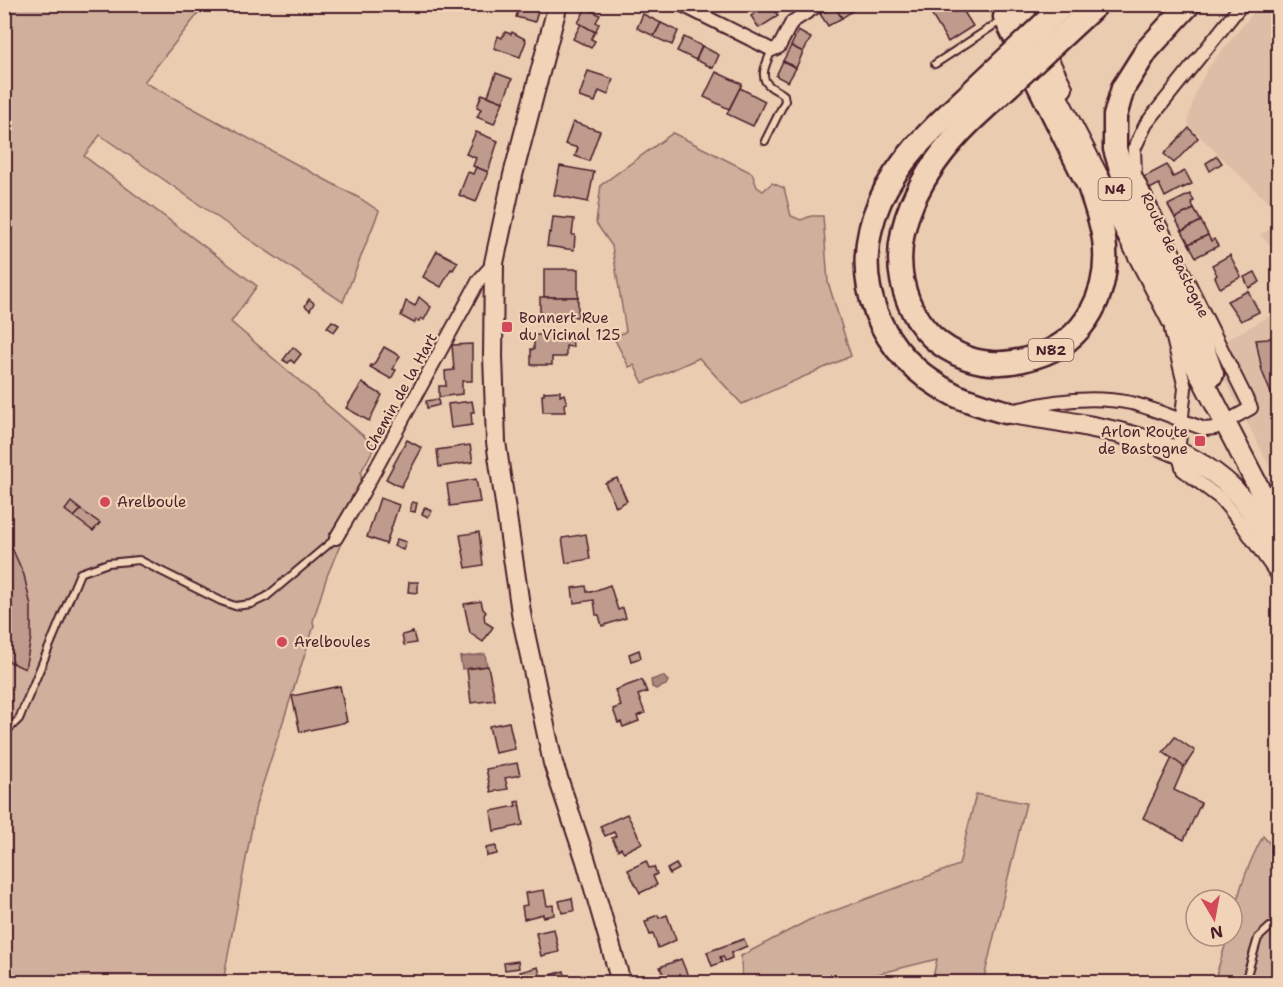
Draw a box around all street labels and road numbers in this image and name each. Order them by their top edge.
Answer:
road number: N4 [1098,178,1132,200]
street label: Route de Bastogne [1136,189,1214,321]
street label: Chemin de la Hart [360,329,442,455]
road number: N82 [1028,339,1074,361]

